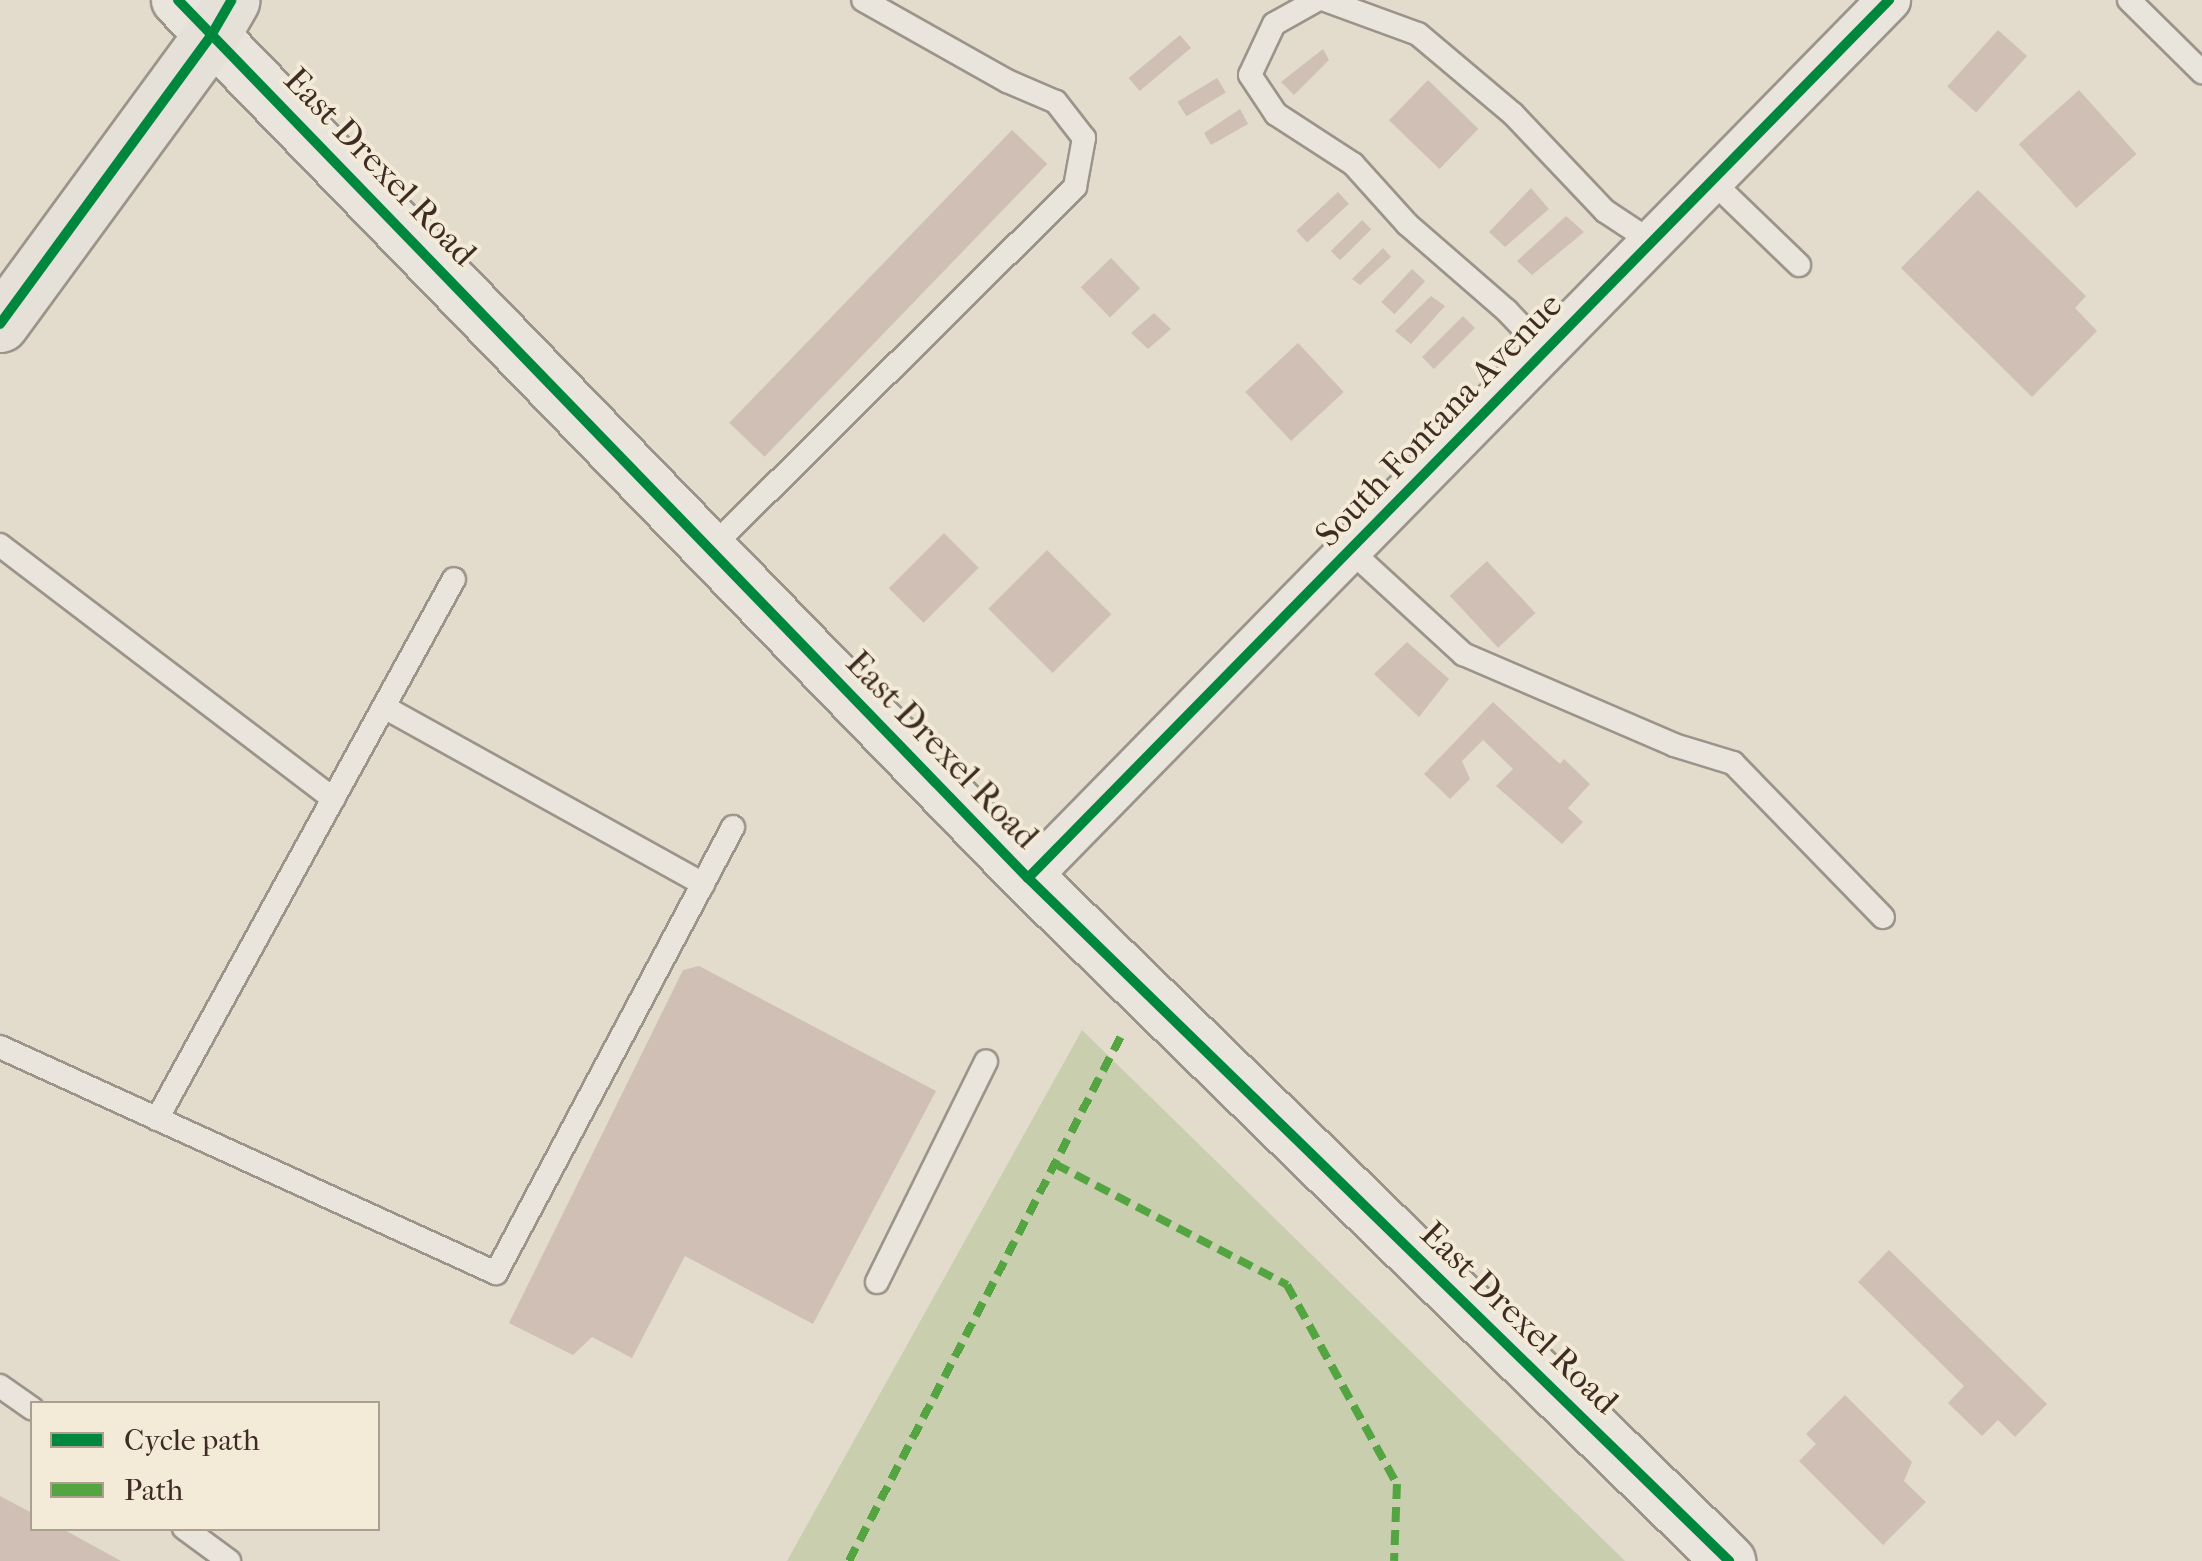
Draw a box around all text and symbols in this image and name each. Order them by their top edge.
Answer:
street label: East Drexel Road [275,59,485,275]
street label: South Fontana Avenue [1307,284,1571,556]
street label: East Drexel Road [837,642,1047,858]
street label: East Drexel Road [1411,1213,1627,1423]
legend [30,1401,380,1531]
text: Cycle path [124,1423,260,1458]
text: Path [124,1473,183,1508]

